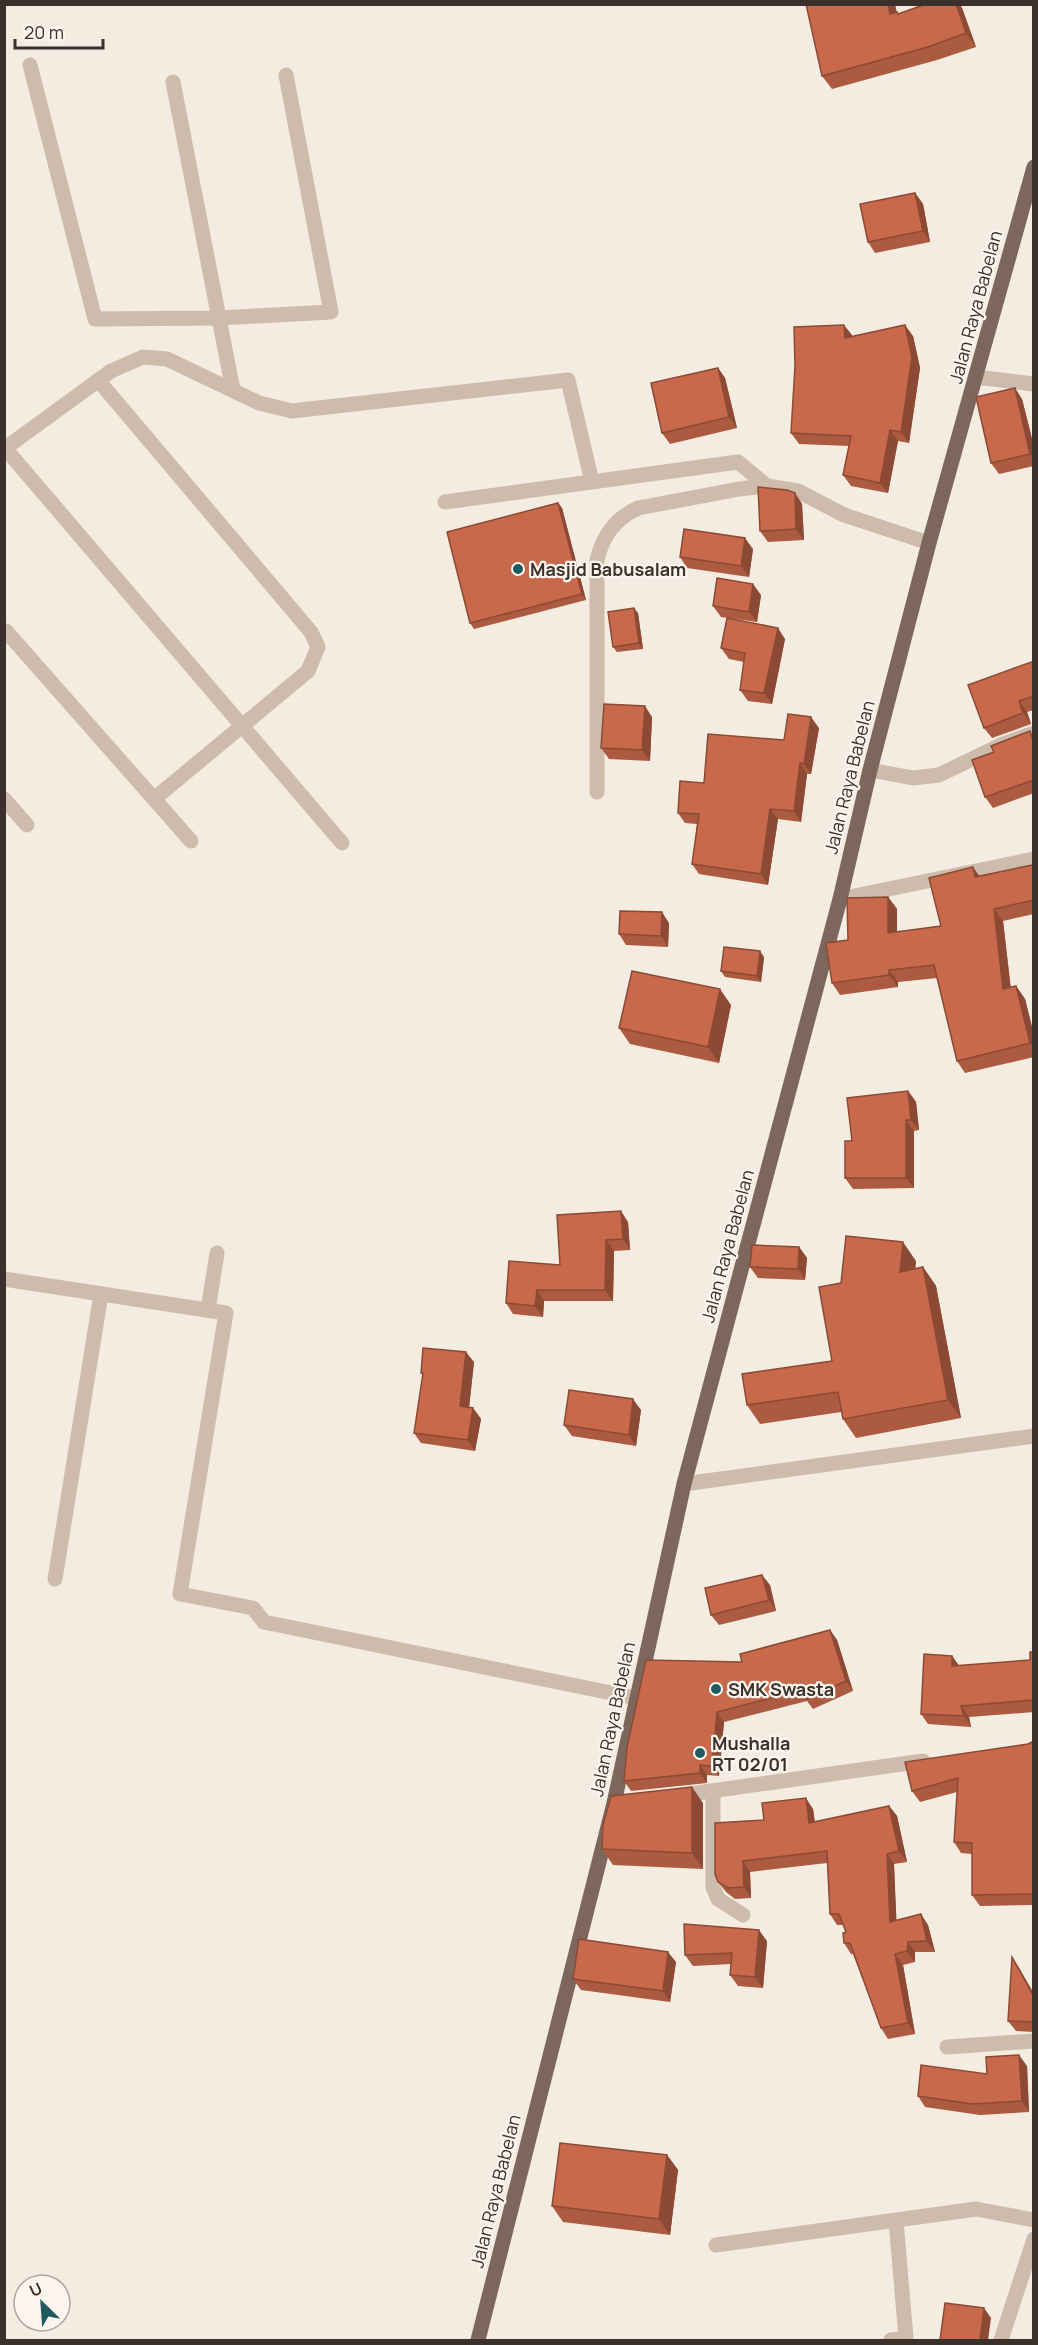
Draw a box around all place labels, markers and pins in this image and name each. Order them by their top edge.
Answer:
place label: Masjid Babusalam [530,557,686,581]
marker: Masjid Babusalam [511,562,525,576]
place label: SMK Swasta [728,1677,834,1701]
marker: SMK Swasta [709,1682,723,1696]
place label: Mushalla RT 02/01 [712,1731,791,1776]
marker: Mushalla RT 02/01 [693,1746,707,1760]

